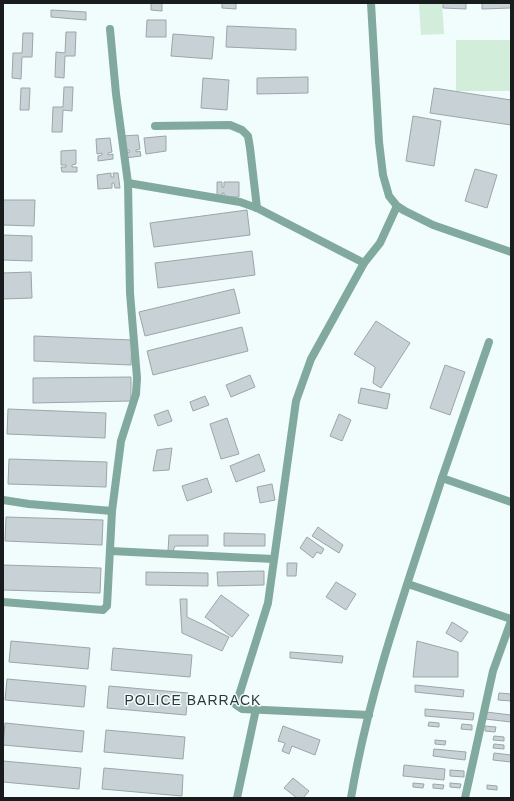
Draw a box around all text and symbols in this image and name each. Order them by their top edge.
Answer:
district label: POLICE BARRACK [125,692,261,708]

